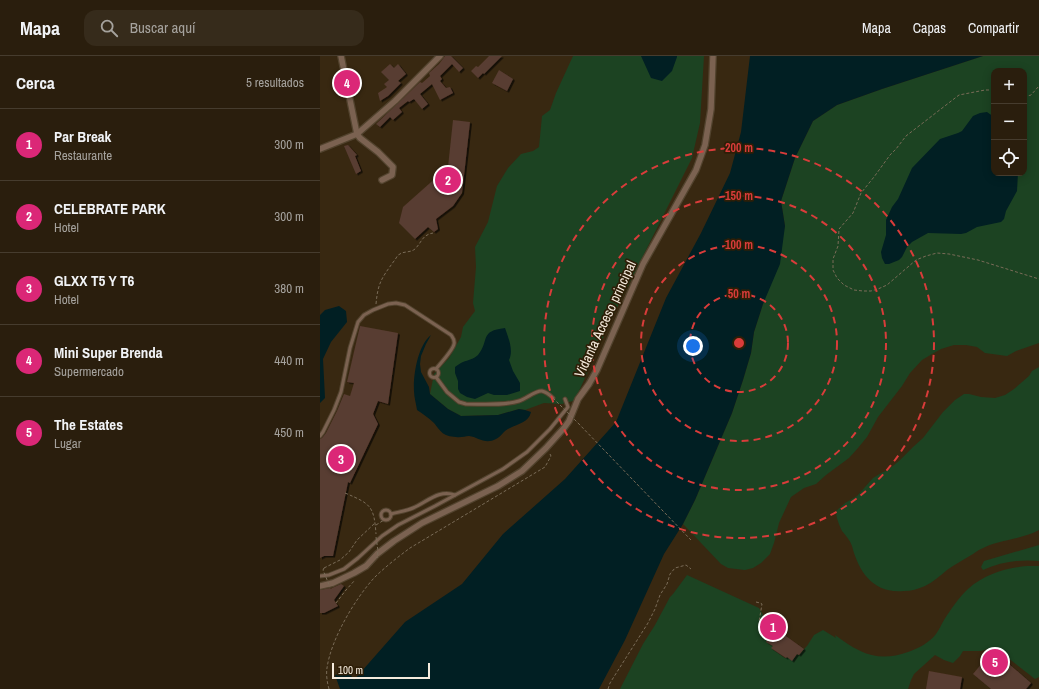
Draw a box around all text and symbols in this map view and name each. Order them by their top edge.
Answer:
search box [84,10,364,46]
text: Mapa [20,15,60,41]
icon: search [98,17,120,39]
text: Buscar aquí [130,17,195,38]
text: Mapa [862,19,891,37]
text: Capas [913,19,946,37]
text: Compartir [968,19,1019,37]
pin: 4 [334,68,360,98]
map controls [991,68,1027,176]
button: + [991,68,1027,104]
text: Cerca [16,71,55,94]
text: 5 resultados [246,74,304,91]
button: − [991,104,1027,140]
text: Par Break [54,126,111,147]
text: 1 [26,136,32,153]
text: 300 m [274,136,304,153]
text: 200 m [725,140,753,156]
button: locate [991,140,1027,176]
text: Restaurante [54,147,112,164]
pin: 2 [435,165,461,195]
text: 150 m [725,188,753,204]
text: CELEBRATE PARK [54,198,166,219]
text: 2 [26,208,32,225]
text: 300 m [274,208,304,225]
text: Hotel [54,219,79,236]
text: 100 m [725,237,753,253]
street label: Vidanta Acceso principal [570,258,640,380]
text: GLXX T5 Y T6 [54,270,134,291]
text: 3 [26,280,32,297]
text: 380 m [274,280,304,297]
text: 50 m [728,286,750,302]
text: Hotel [54,291,79,308]
your location [683,336,703,356]
centre of rings [732,336,746,350]
text: Mini Super Brenda [54,342,163,363]
text: 4 [26,352,32,369]
text: 440 m [274,352,304,369]
text: Supermercado [54,363,124,380]
text: The Estates [54,414,123,435]
text: 5 [26,424,32,441]
text: 450 m [274,424,304,441]
text: Lugar [54,435,81,452]
pin: 3 [328,444,354,474]
pin: 1 [760,612,786,642]
pin: 5 [982,647,1008,677]
scale bar [332,661,430,680]
text: 100 m [338,663,363,677]

